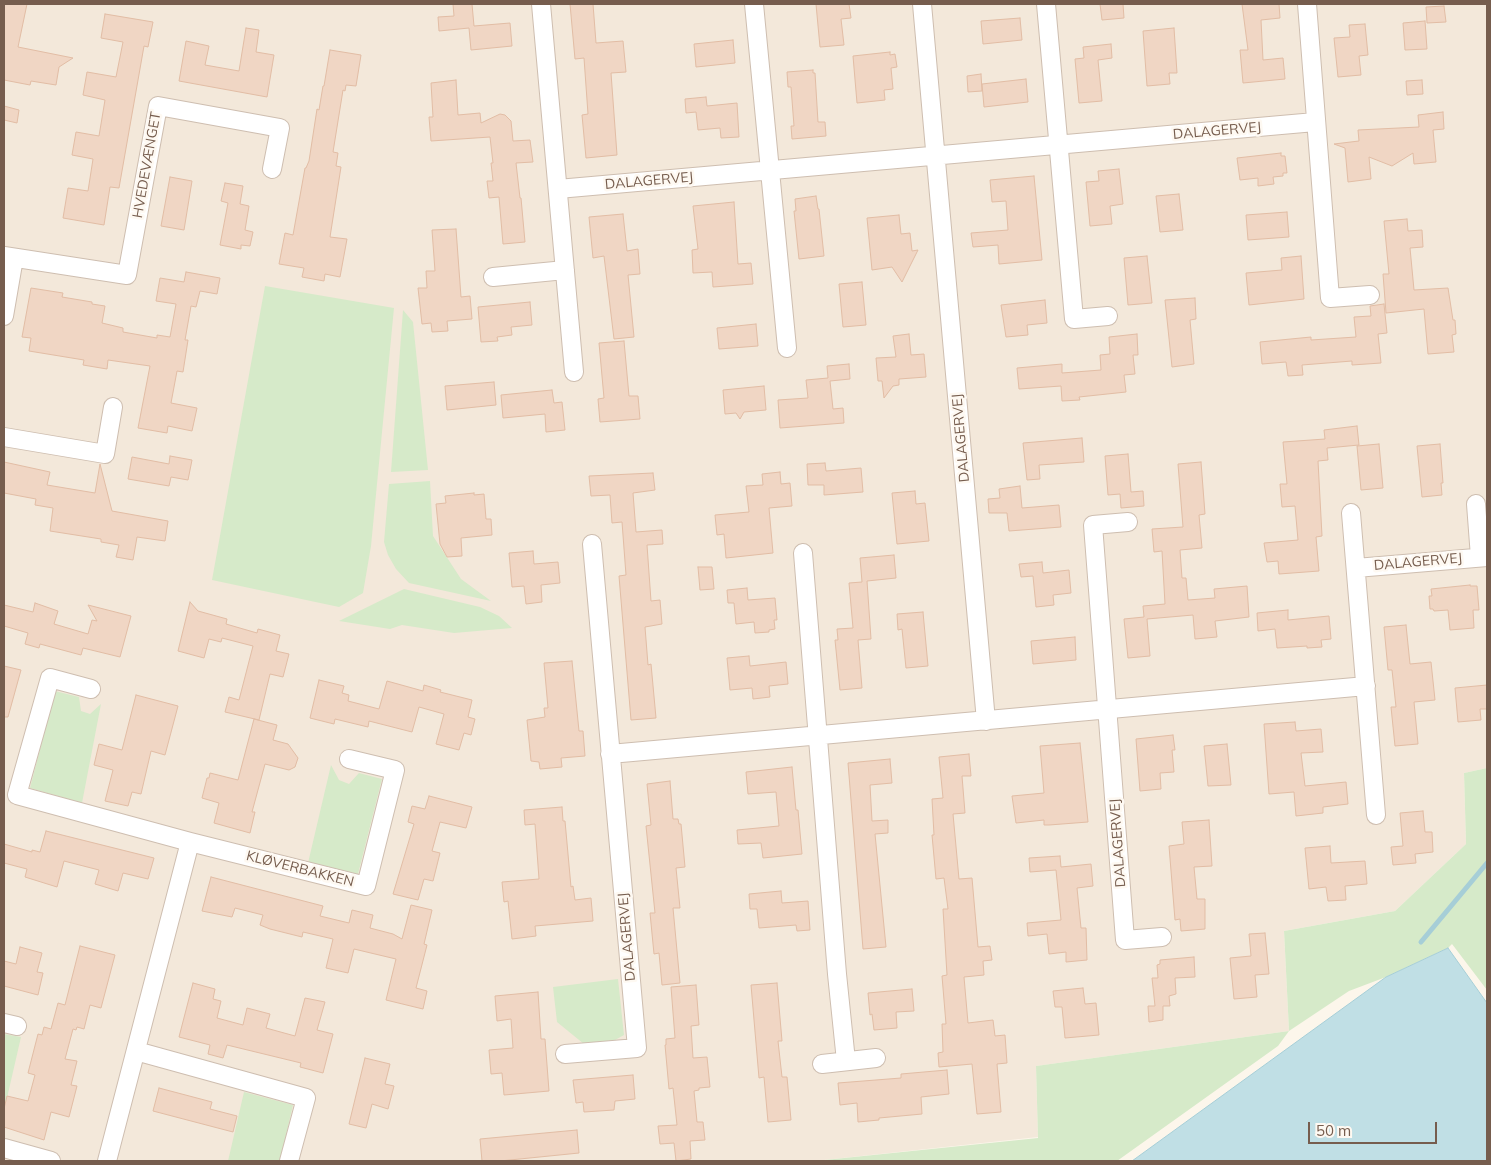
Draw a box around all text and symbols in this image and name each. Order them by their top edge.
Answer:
street label: HVEDEVÆNGET [129,111,165,219]
street label: DALAGERVEJ [1172,119,1262,143]
street label: DALAGERVEJ [604,169,694,193]
street label: DALAGERVEJ [949,393,973,483]
street label: DALAGERVEJ [1373,550,1463,574]
street label: DALAGERVEJ [1107,798,1129,888]
street label: KLØVERBAKKEN [244,847,356,891]
street label: DALAGERVEJ [615,892,639,982]
scale bar [1311,1112,1440,1144]
text: 50 m [1316,1121,1351,1140]

